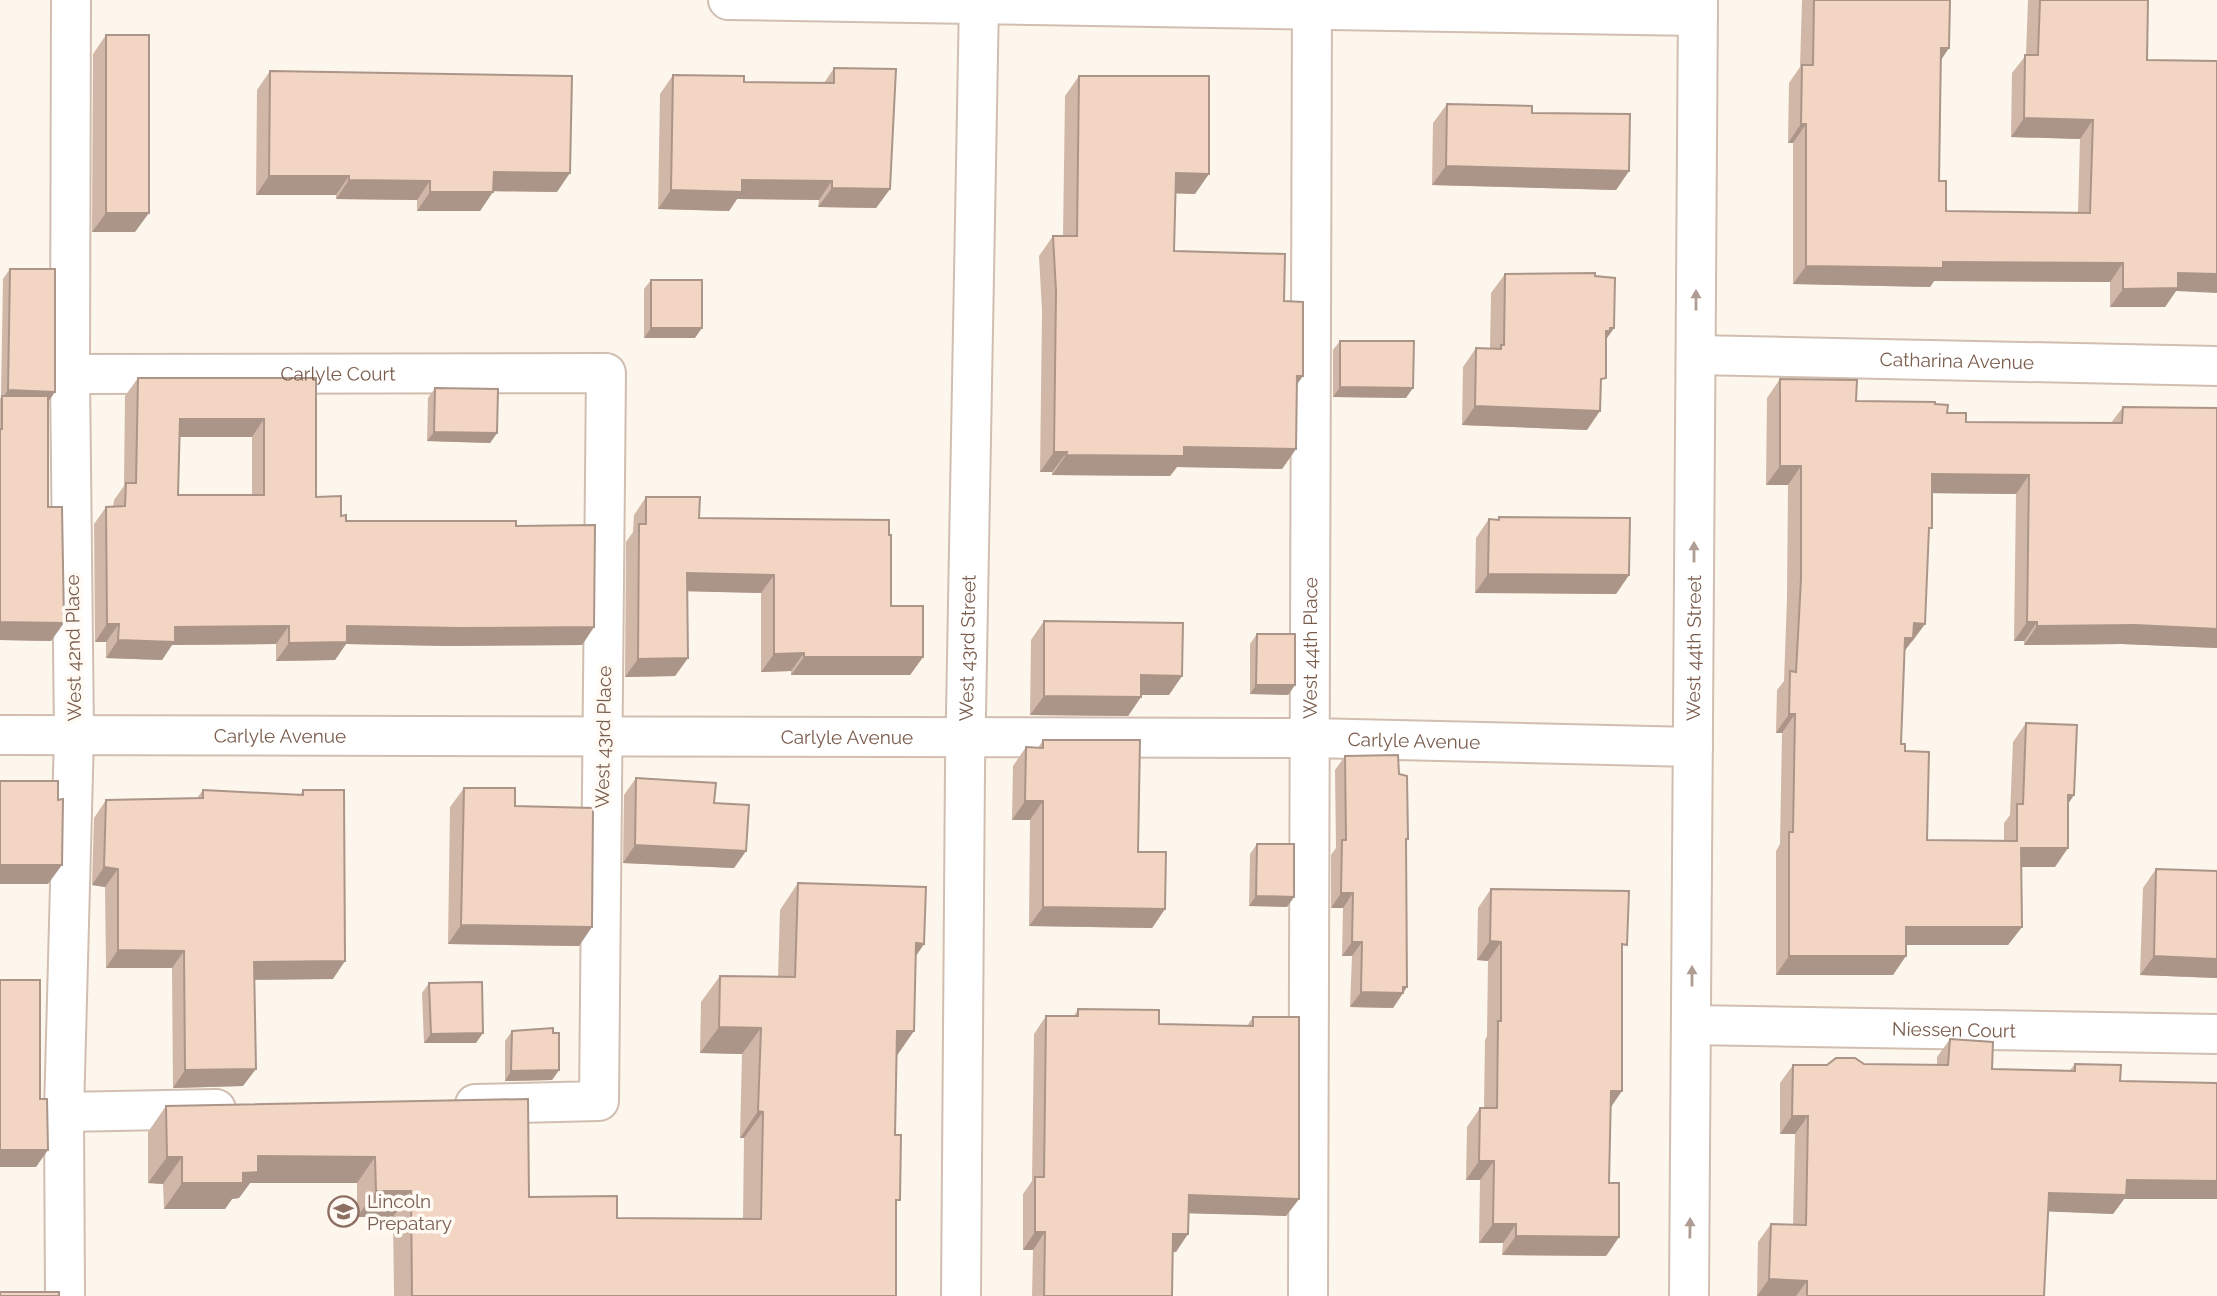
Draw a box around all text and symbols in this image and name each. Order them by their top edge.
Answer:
one-way arrow [1690,289,1702,311]
street label: Catharina Avenue [1880,348,2034,373]
street label: Carlyle Court [280,362,396,385]
one-way arrow [1688,541,1700,563]
street label: West 42nd Place [61,574,85,722]
street label: West 43rd Street [955,574,980,721]
street label: West 44th Street [1682,574,1705,721]
street label: West 44th Place [1299,577,1321,719]
street label: West 43rd Place [591,666,615,808]
street label: Carlyle Avenue [214,724,346,747]
street label: Carlyle Avenue [781,726,913,748]
street label: Carlyle Avenue [1347,728,1480,753]
one-way arrow [1686,965,1698,987]
street label: Niessen Court [1892,1017,2017,1042]
place label: Lincoln Prepatary [367,1190,452,1234]
school or university icon: Lincoln Prepatary [327,1195,361,1229]
one-way arrow [1684,1217,1695,1239]

